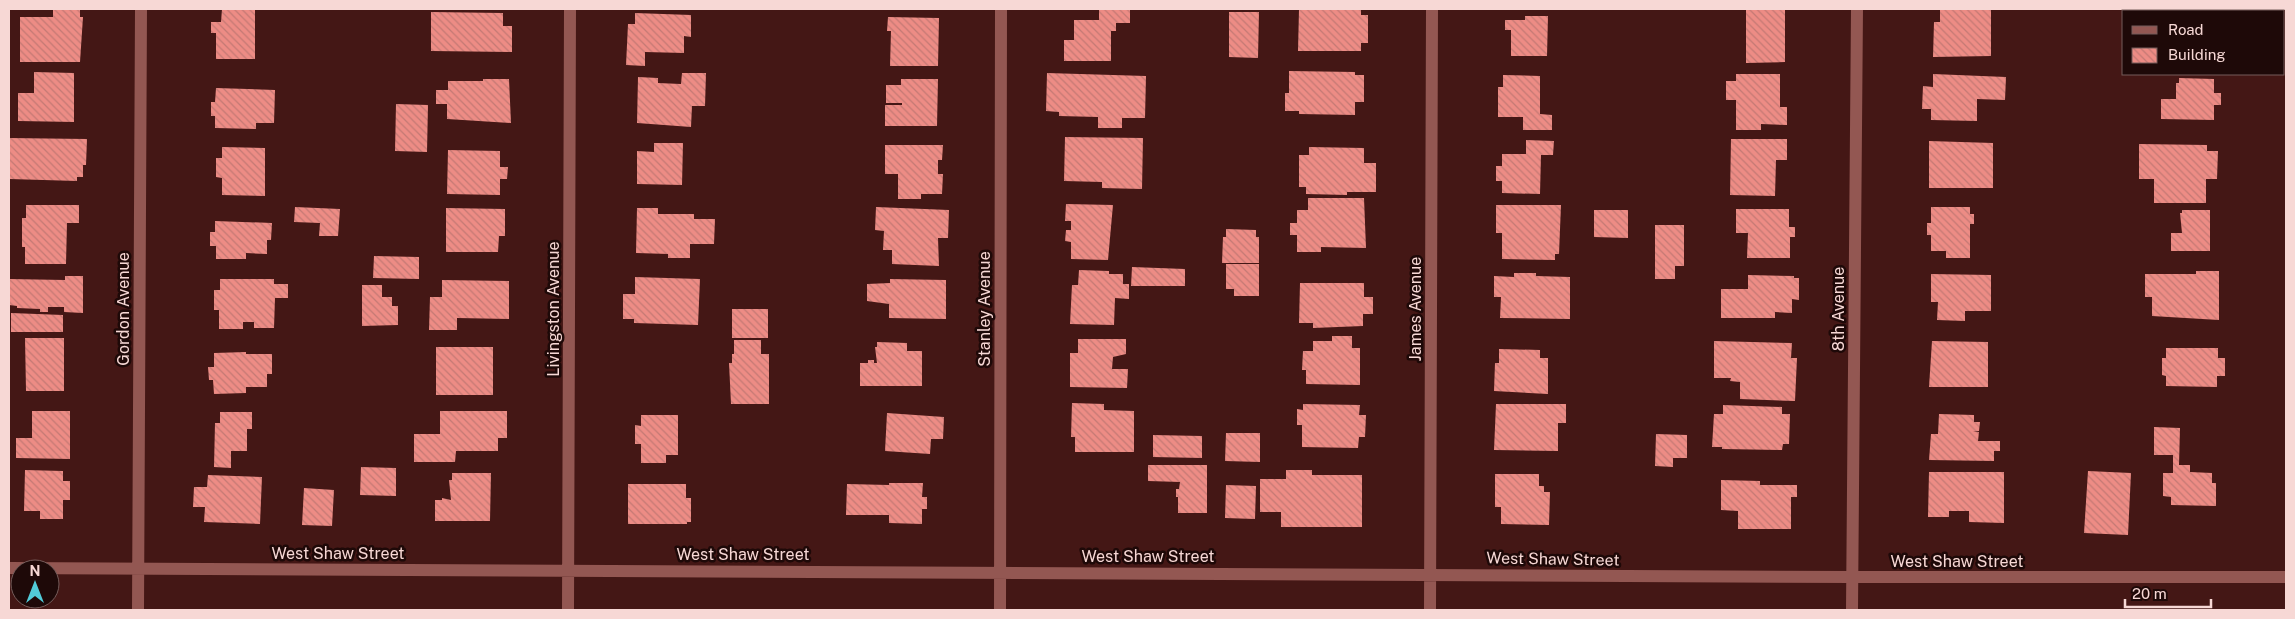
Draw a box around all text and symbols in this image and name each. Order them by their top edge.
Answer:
legend [2122,10,2285,75]
text: Road [2168,21,2204,38]
text: Building [2168,46,2226,63]
street label: Livingston Avenue [544,241,563,377]
street label: Stanley Avenue [975,251,994,367]
street label: Gordon Avenue [114,252,133,366]
street label: James Avenue [1406,257,1425,361]
street label: 8th Avenue [1829,267,1848,351]
street label: West Shaw Street [271,544,405,563]
street label: West Shaw Street [676,545,810,564]
street label: West Shaw Street [1081,547,1215,566]
street label: West Shaw Street [1486,548,1620,570]
street label: West Shaw Street [1890,552,2024,571]
north arrow [10,559,60,609]
text: N [30,563,40,579]
scale bar [2125,576,2211,608]
text: 20 m [2132,585,2167,602]

